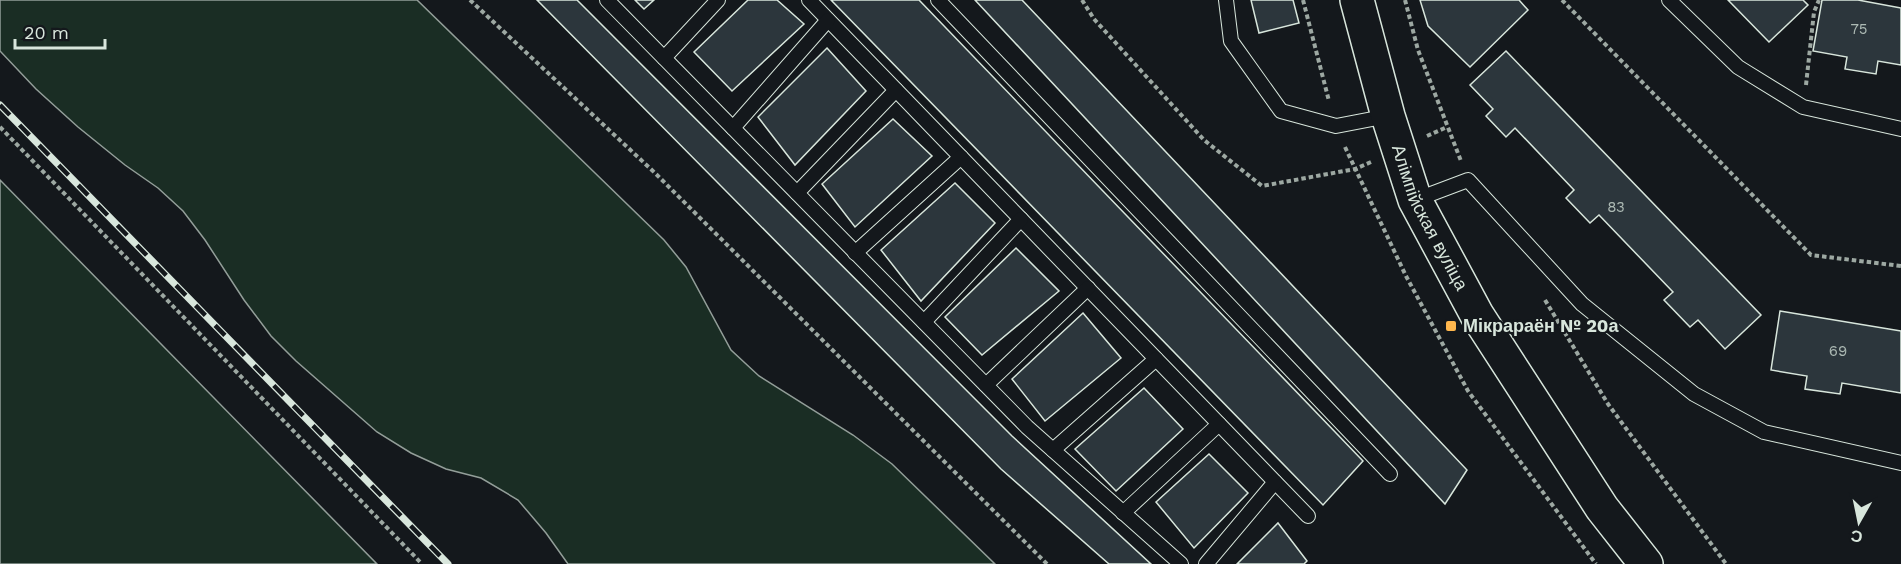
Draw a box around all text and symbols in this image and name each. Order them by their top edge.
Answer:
scale bar [15,12,105,50]
house number: 75 [1850,20,1868,38]
text: 20 m [24,22,69,43]
street label: Алімпійская вуліца [1388,142,1473,294]
house number: 83 [1607,198,1625,216]
place label: Мікрараён № 20а [1463,315,1619,336]
marker: Мікрараён № 20а [1444,319,1458,333]
house number: 69 [1829,342,1847,360]
north arrow [1829,492,1889,552]
text: С [1849,526,1864,547]

